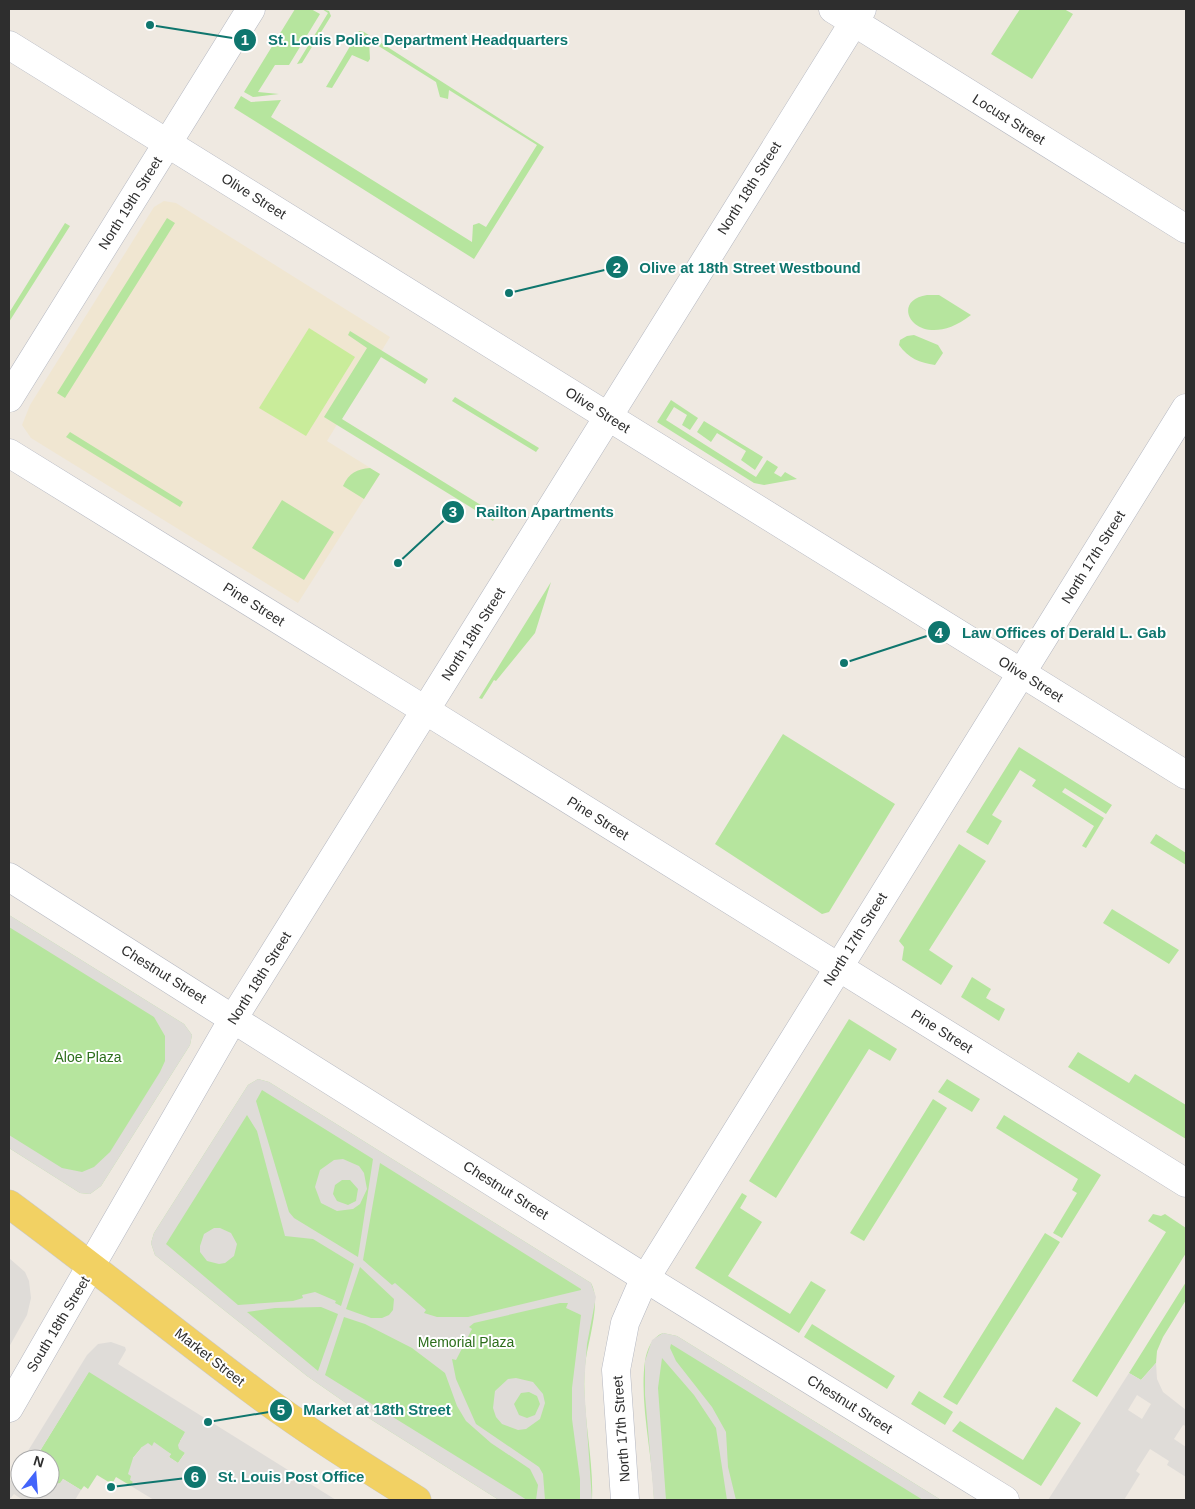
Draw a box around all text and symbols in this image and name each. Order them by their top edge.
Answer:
callout: St. Louis Police Department Headquarters [233,25,578,55]
text: 1 [241,31,249,48]
text: St. Louis Police Department Headquarters [268,31,568,48]
street label: Locust Street [970,90,1048,148]
street label: North 18th Street [714,138,784,237]
street label: North 19th Street [95,153,165,252]
street label: Olive Street [219,170,289,222]
callout: Olive at 18th Street Westbound [605,252,871,282]
text: 2 [613,259,621,276]
text: Olive at 18th Street Westbound [639,259,861,276]
street label: Olive Street [563,384,633,436]
callout: Railton Apartments [440,497,624,527]
text: 3 [449,503,457,520]
text: Railton Apartments [476,503,614,520]
street label: North 17th Street [1058,507,1128,606]
street label: Pine Street [220,579,288,629]
street label: North 18th Street [438,584,508,683]
callout: Law Offices of Derald L. Gab [927,617,1176,647]
text: 4 [935,624,944,641]
text: Law Offices of Derald L. Gab [962,624,1166,641]
street label: Olive Street [996,653,1066,705]
street label: Pine Street [564,793,632,843]
street label: North 17th Street [820,889,890,988]
street label: North 18th Street [224,928,294,1027]
street label: Chestnut Street [119,941,210,1007]
street label: Pine Street [908,1006,976,1056]
park label: Aloe Plaza [55,1049,122,1065]
street label: Chestnut Street [461,1157,552,1223]
street label: South 18th Street [23,1273,93,1375]
street label: Market Street [172,1325,248,1389]
park label: Memorial Plaza [418,1334,514,1350]
street label: Chestnut Street [805,1371,896,1437]
street label: North 17th Street [609,1375,633,1483]
callout: Market at 18th Street [269,1395,461,1425]
text: 5 [277,1401,285,1418]
text: Market at 18th Street [303,1401,451,1418]
north arrow [10,1449,60,1499]
text: N [32,1452,46,1471]
callout: St. Louis Post Office [183,1462,374,1492]
text: 6 [191,1468,199,1485]
text: St. Louis Post Office [218,1468,364,1485]

